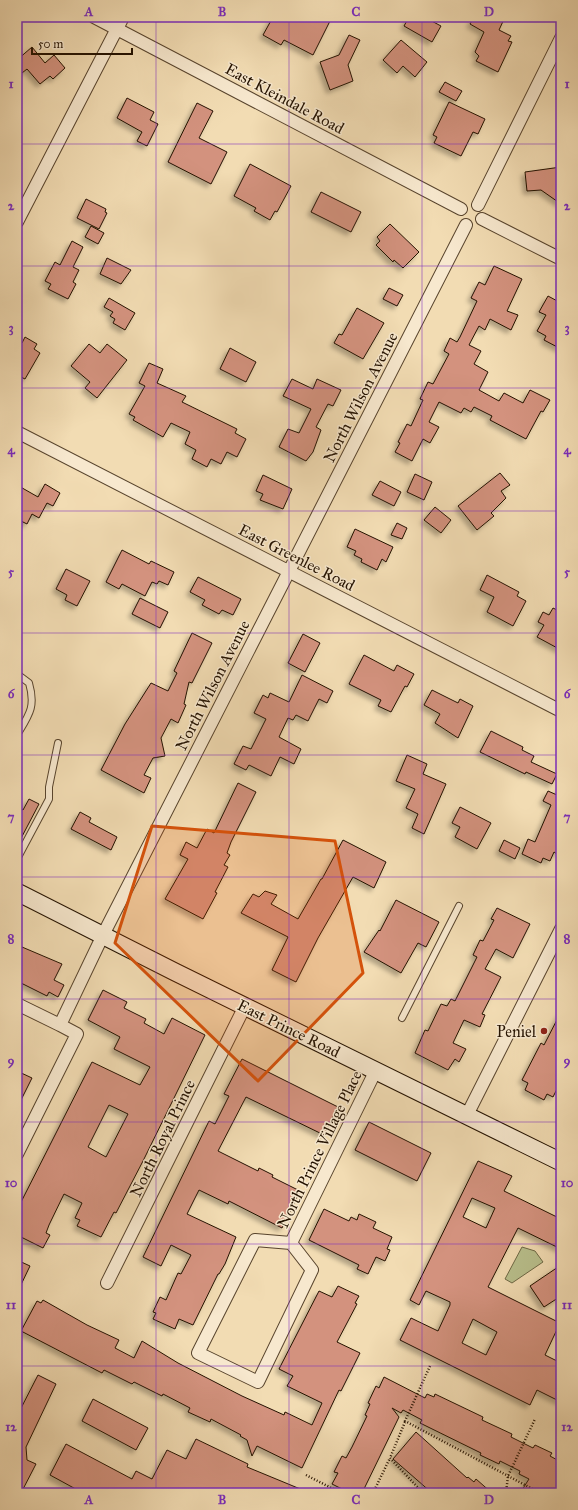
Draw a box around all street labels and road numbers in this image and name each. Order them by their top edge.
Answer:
street label: East Kleindale Road [222,59,347,138]
street label: North Wilson Avenue [319,329,402,465]
street label: East Greenlee Road [235,520,358,595]
street label: North Wilson Avenue [171,617,254,753]
street label: East Prince Road [234,995,343,1062]
street label: North Prince Village Place [273,1067,367,1231]
street label: North Royal Prince [126,1076,199,1200]

